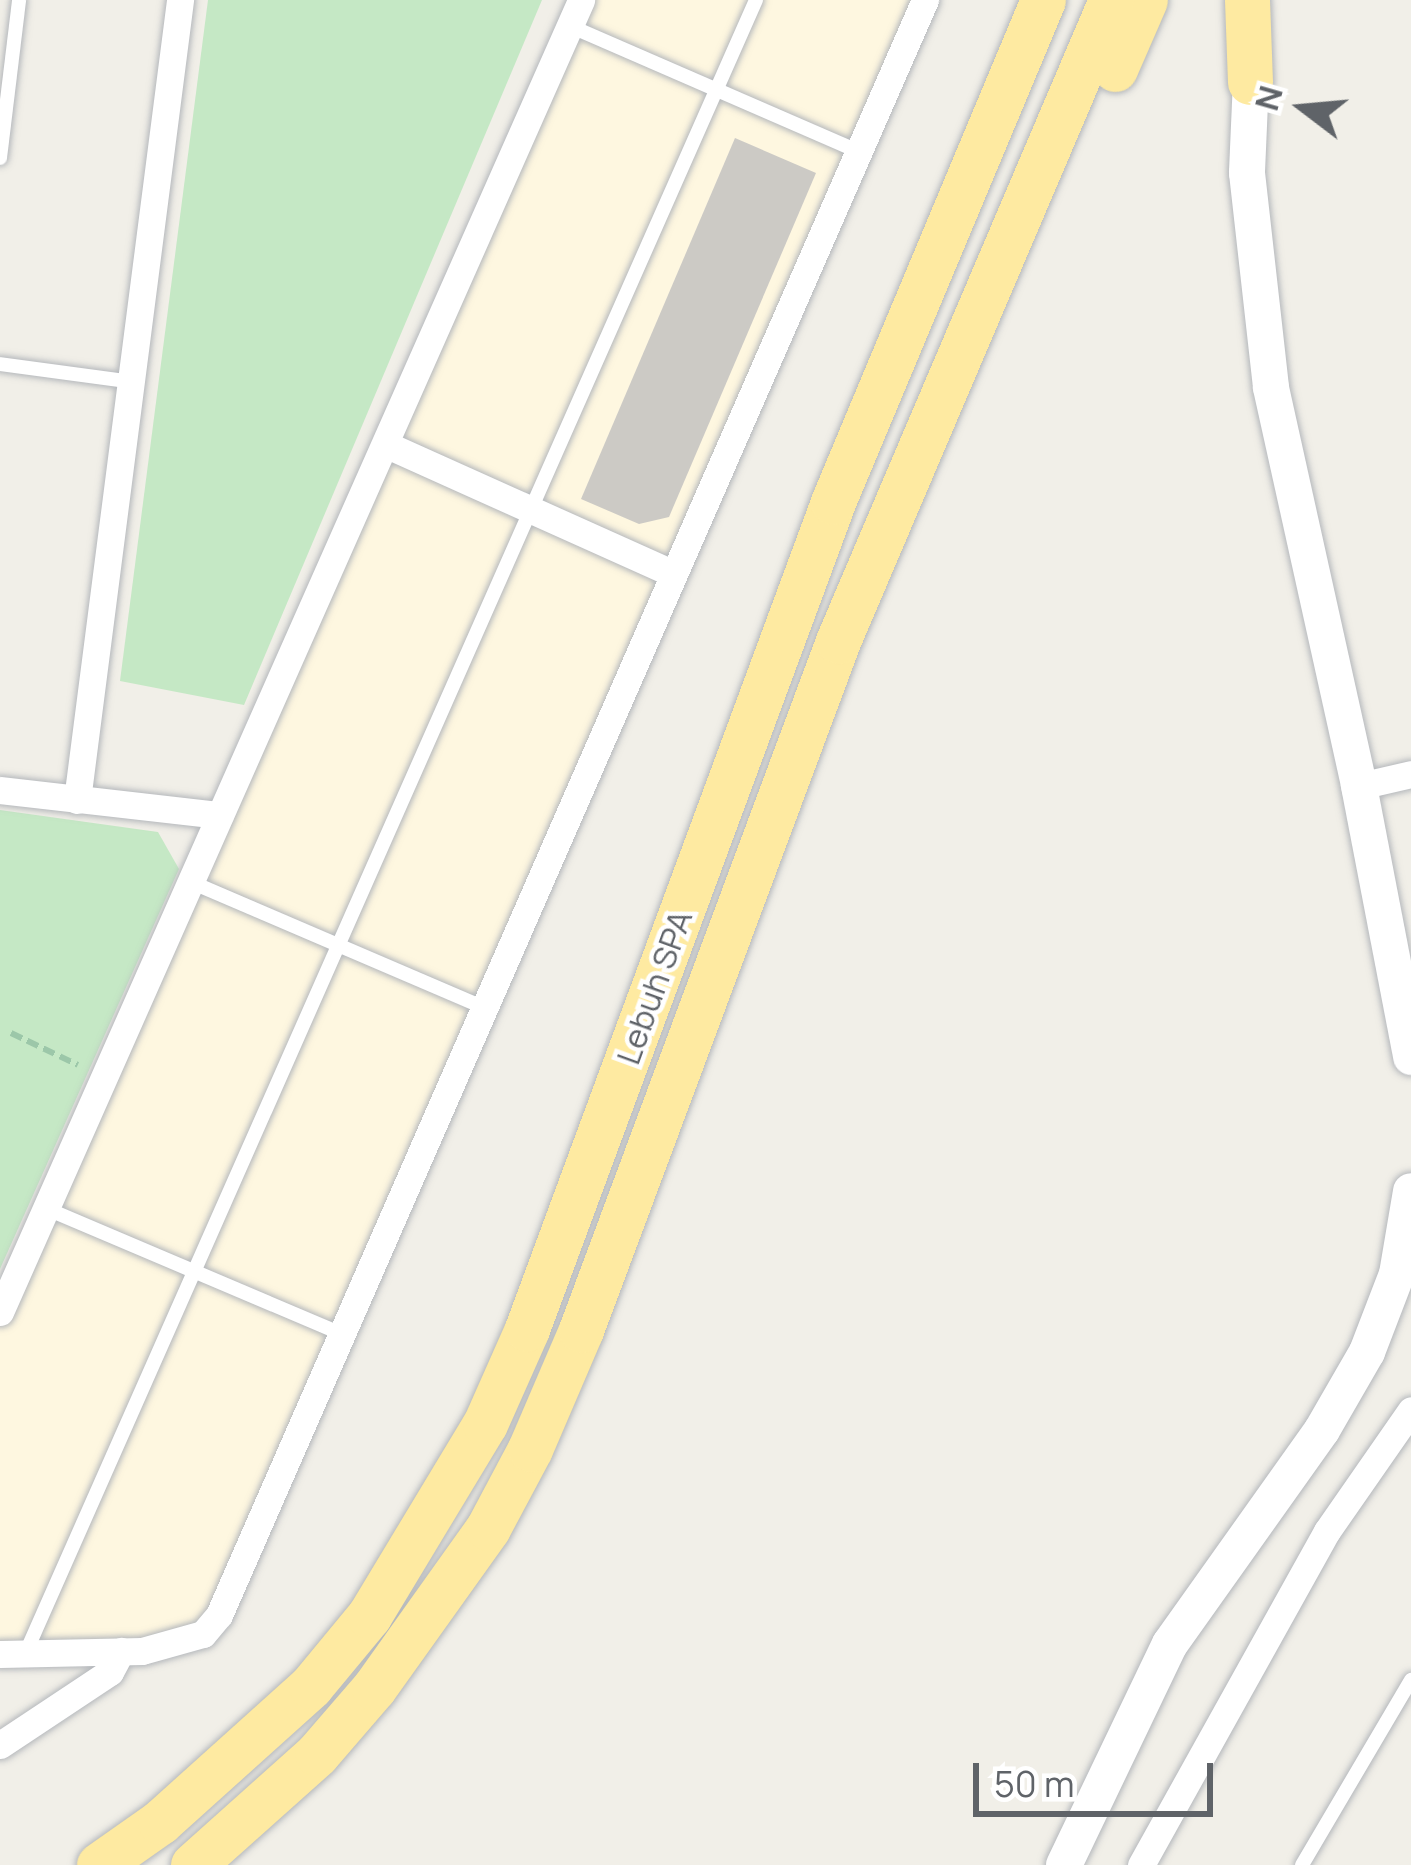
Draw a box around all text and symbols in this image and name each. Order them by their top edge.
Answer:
north arrow [1243,48,1363,168]
text: N [1243,80,1293,116]
street label: Lebuh SPA [608,905,700,1069]
scale bar [979,1739,1219,1813]
text: 50 m [994,1759,1074,1808]

